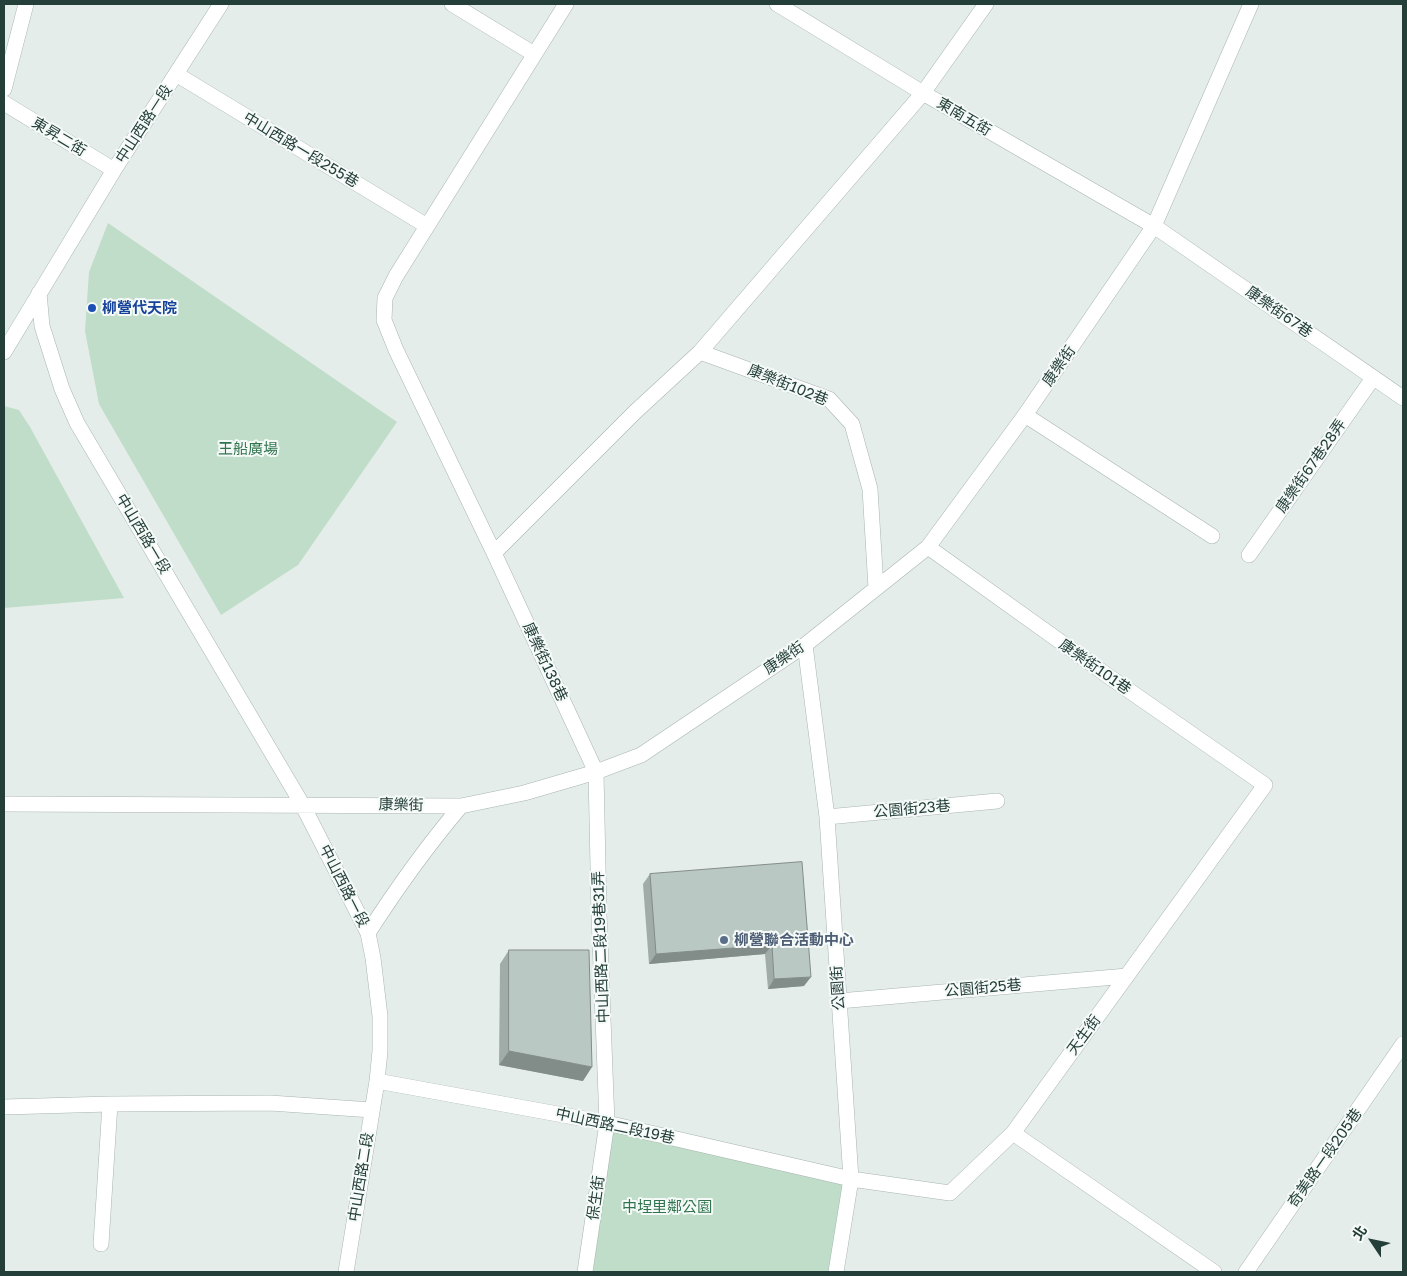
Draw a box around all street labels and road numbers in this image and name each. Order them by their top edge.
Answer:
street label: 中山西路一段 [112,81,176,167]
street label: 東南五街 [934,94,994,140]
street label: 中山西路一段255巷 [240,109,362,191]
street label: 東昇二街 [29,114,89,160]
street label: 康樂街67巷 [1242,283,1316,341]
street label: 康樂街 [1039,342,1079,390]
street label: 康樂街102巷 [745,361,831,409]
street label: 康樂街67巷28弄 [1272,416,1350,516]
street label: 中山西路一段 [112,491,174,577]
street label: 康樂街138巷 [519,620,571,704]
street label: 康樂街101巷 [1055,636,1135,698]
street label: 康樂街 [760,638,808,678]
street label: 康樂街 [378,796,424,814]
street label: 公園街23巷 [873,797,951,821]
street label: 中山西路一段 [316,842,372,930]
street label: 中山西路二段19巷31弄 [589,871,613,1023]
street label: 公園街 [827,965,849,1011]
street label: 公園街25巷 [944,976,1022,1000]
street label: 天生街 [1063,1012,1105,1058]
street label: 中山西路二段19巷 [554,1105,676,1147]
street label: 奇美路一段205巷 [1284,1105,1366,1211]
street label: 中山西路二段 [345,1131,377,1223]
street label: 保生街 [584,1174,608,1222]

